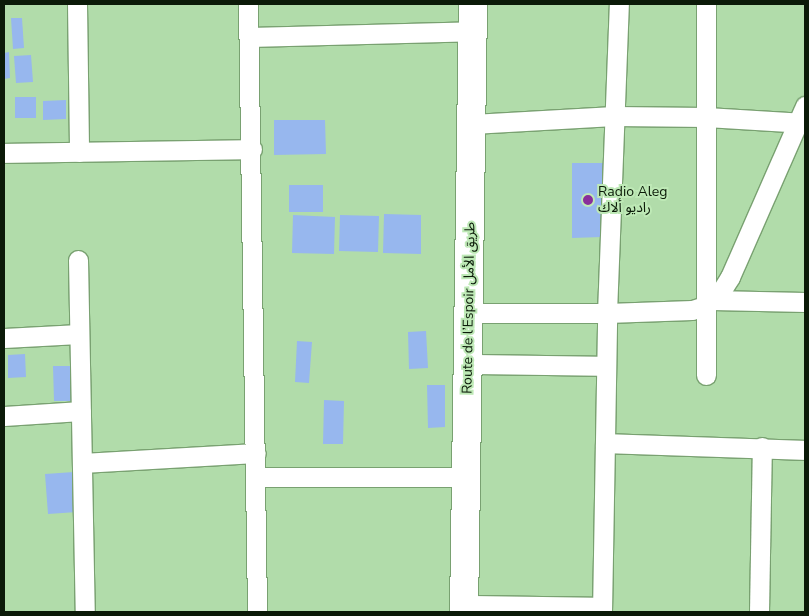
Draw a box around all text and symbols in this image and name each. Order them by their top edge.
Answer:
place label: Radio Aleg راديو ألاك [598,184,667,216]
marker: Radio Aleg راديو ألاك [582,194,594,206]
street label: Route de l’Espoir طريق الأمل [459,222,479,394]

